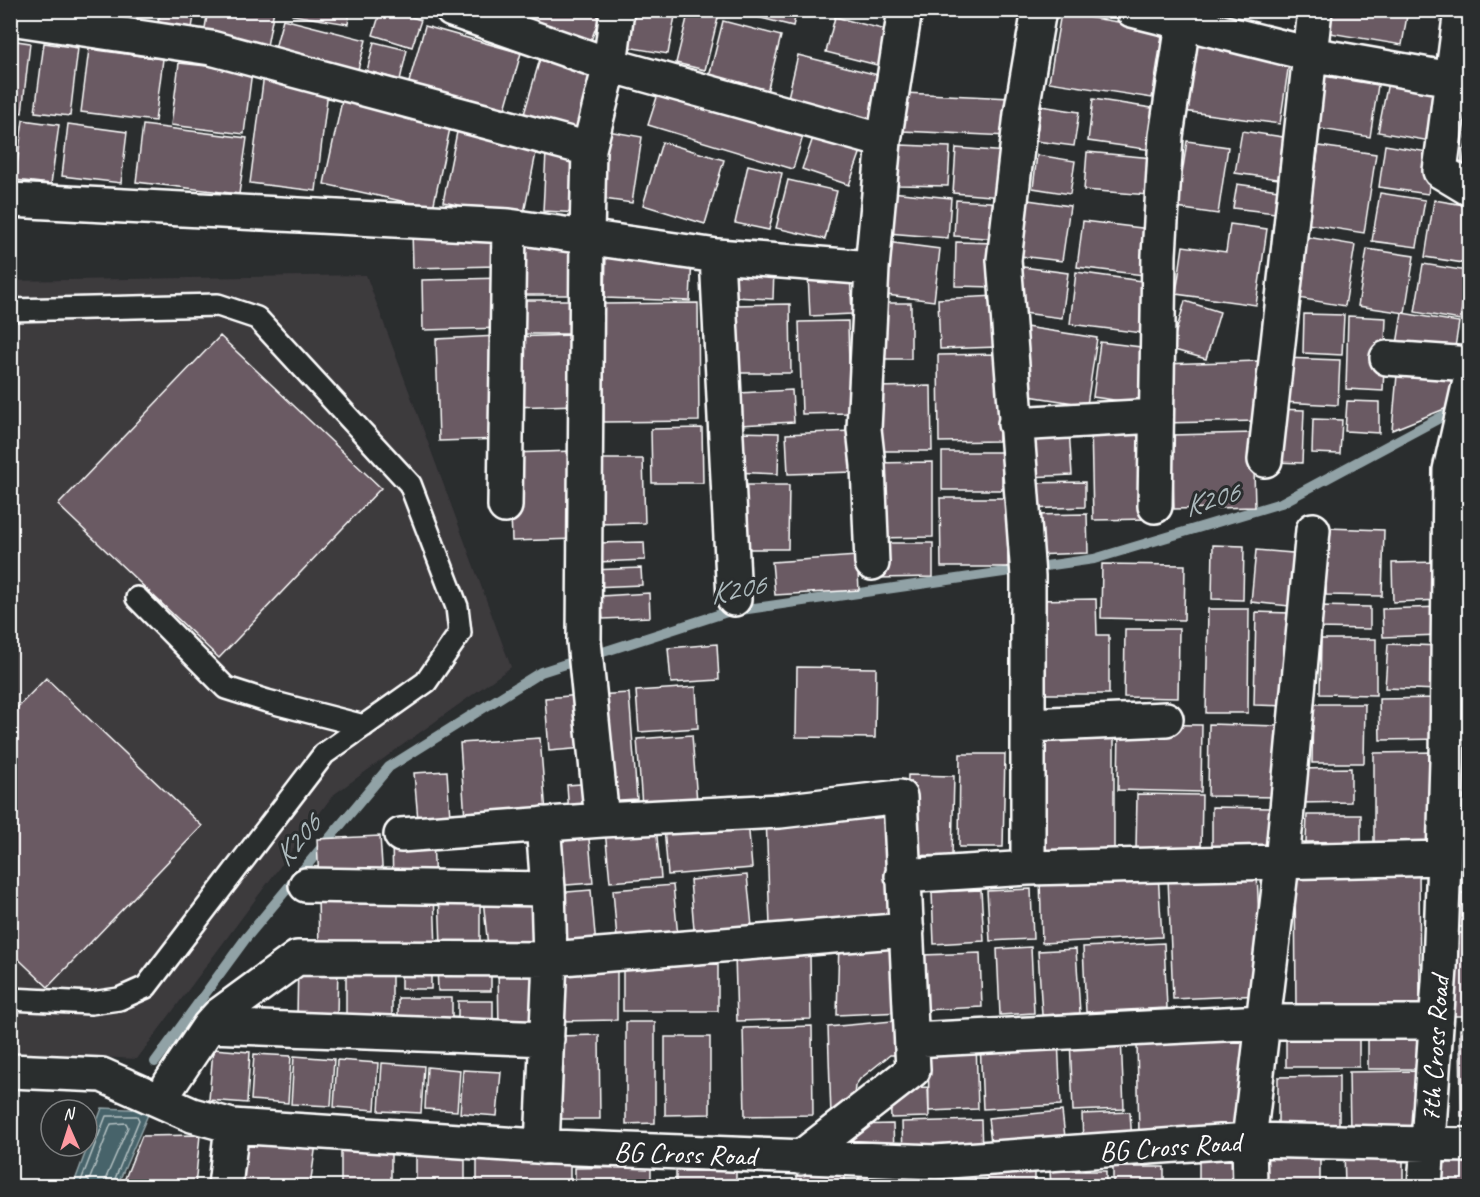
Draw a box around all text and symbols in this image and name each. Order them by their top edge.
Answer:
water label: K206 [1179,471,1247,525]
water label: K206 [706,564,772,613]
water label: K206 [265,803,332,873]
street label: 7th Cross Road [1412,971,1457,1123]
north arrow [39,1098,99,1158]
text: N [63,1104,77,1124]
street label: BG Cross Road [1098,1124,1246,1169]
street label: BG Cross Road [614,1134,760,1174]

